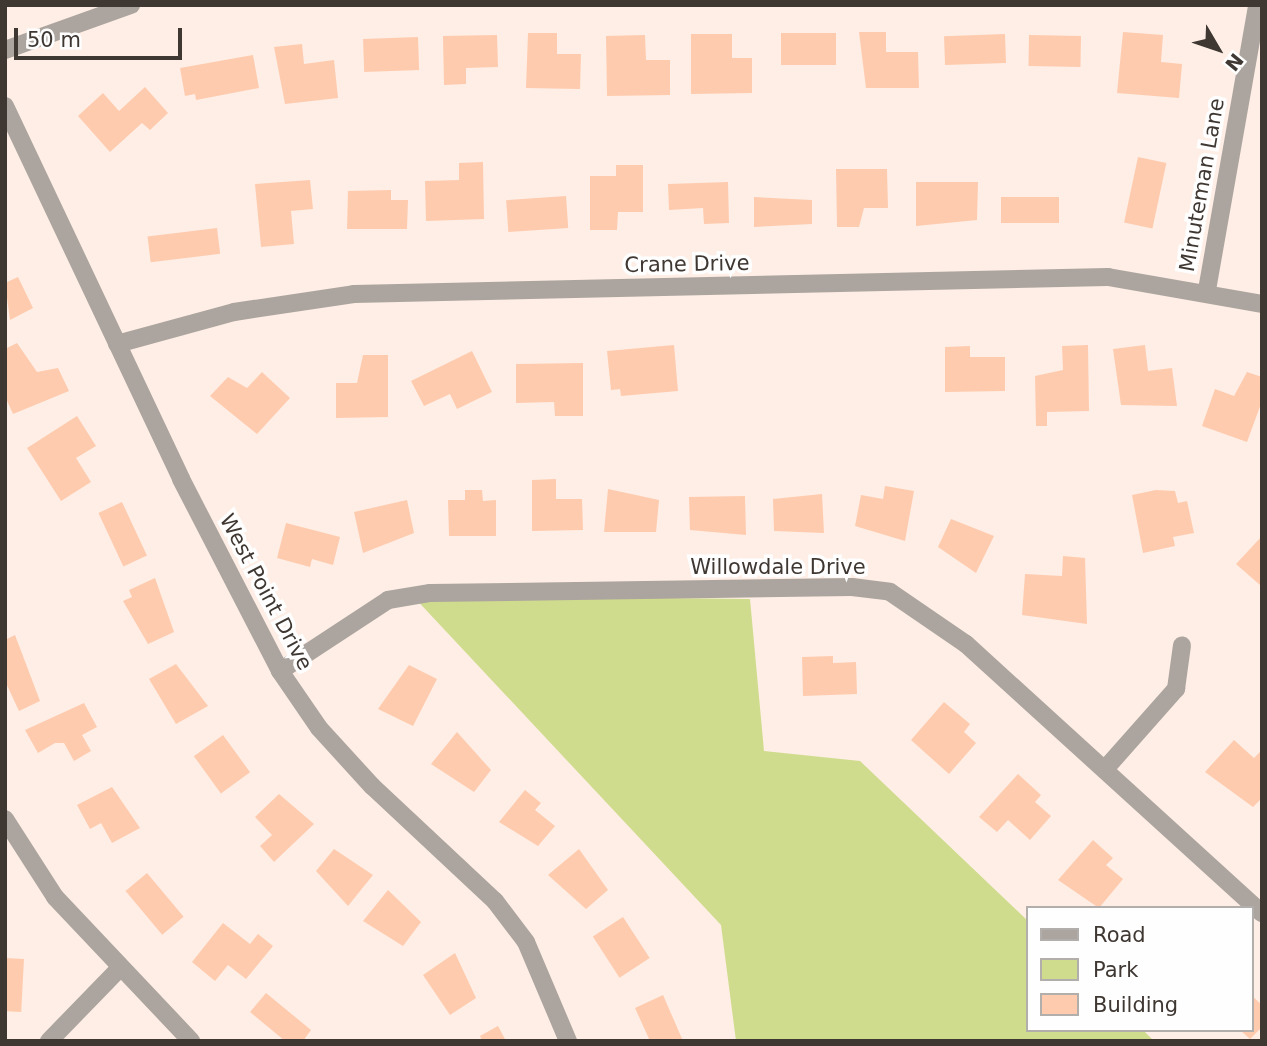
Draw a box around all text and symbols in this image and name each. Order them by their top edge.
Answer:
scale bar [18,14,186,58]
north arrow [1183,14,1253,84]
text: 50 m [27,28,81,52]
text: N [1221,49,1248,75]
street label: Minuteman Lane [1174,96,1230,274]
street label: Crane Drive [624,250,750,278]
street label: West Point Drive [214,510,318,674]
street label: Willowdale Drive [690,554,866,580]
legend [1026,906,1253,1032]
text: Road [1093,923,1146,947]
text: Park [1093,958,1138,982]
text: Building [1093,993,1178,1017]

